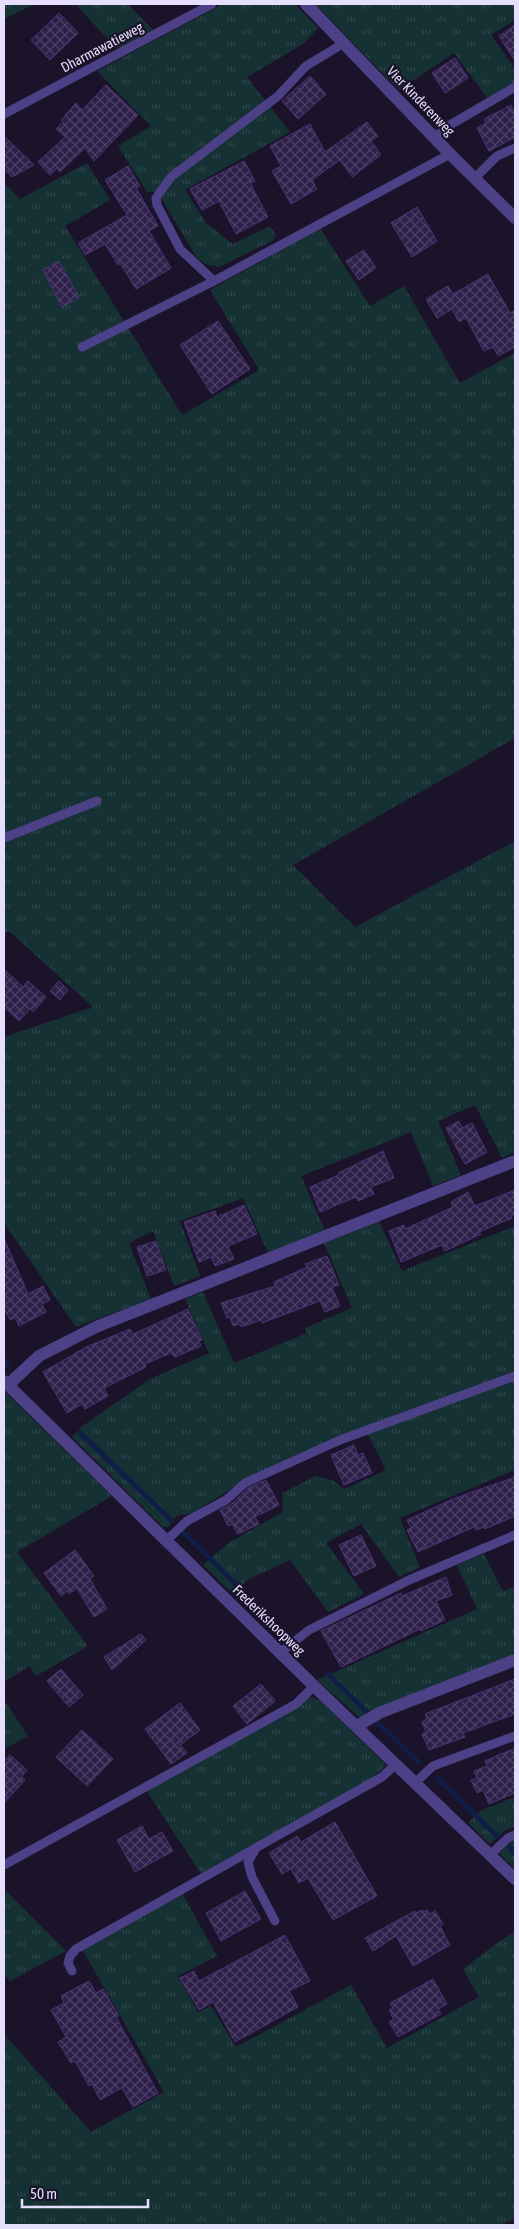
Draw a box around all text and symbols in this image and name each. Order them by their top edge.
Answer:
street label: Dharmawatieweg [58,19,146,75]
street label: Vier Kinderenweg [384,63,458,139]
street label: Frederikshoopweg [230,1582,308,1658]
scale bar [22,2176,149,2208]
text: 50 m [30,2185,57,2202]

